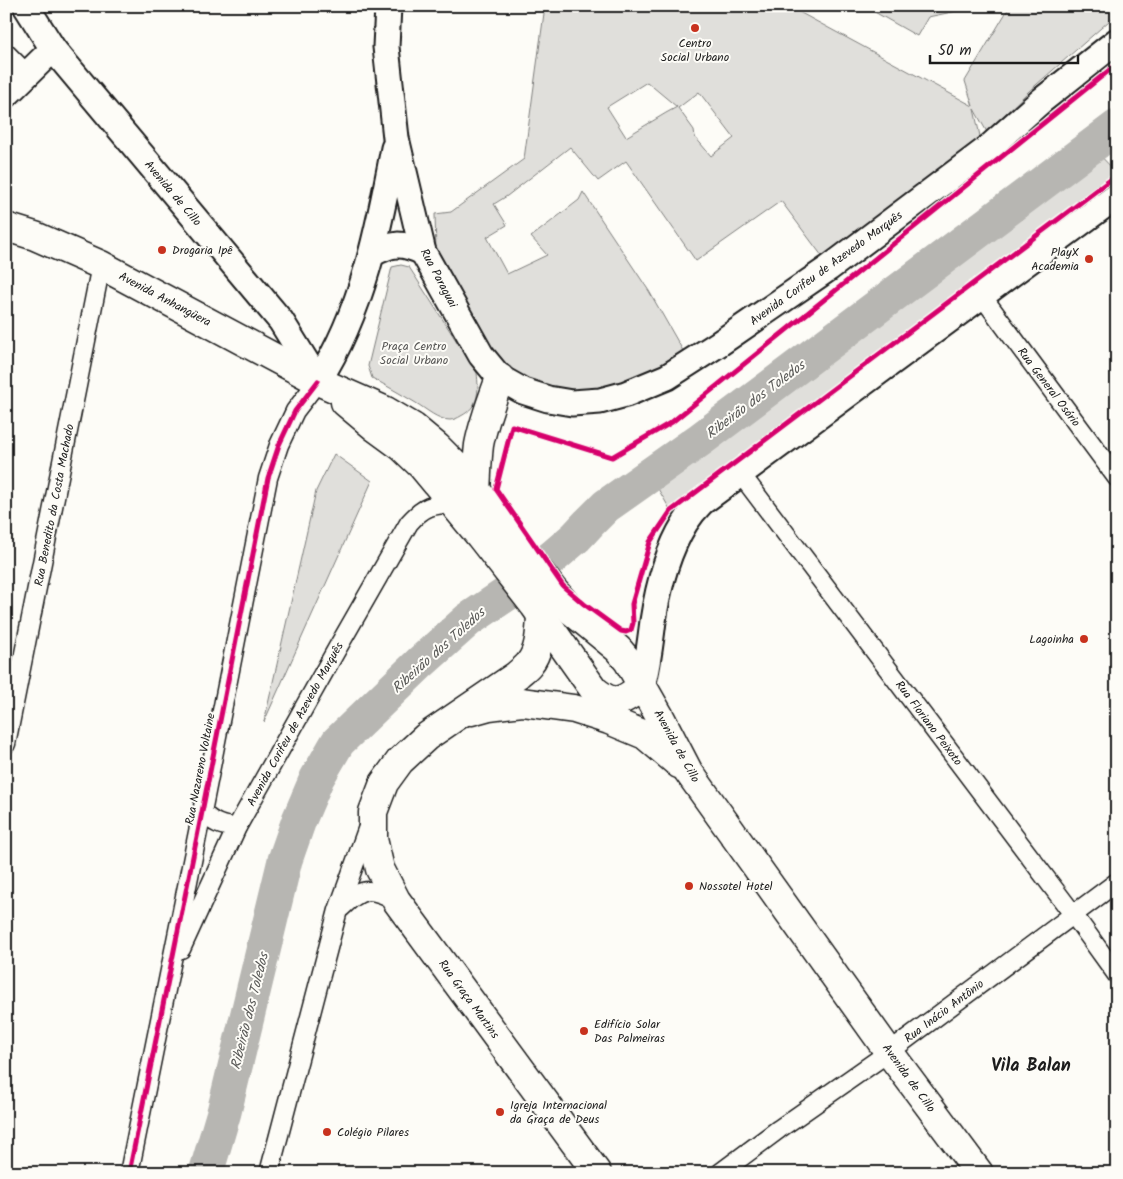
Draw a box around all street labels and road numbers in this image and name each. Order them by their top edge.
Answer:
street label: Avenida de Cillo [139,156,206,230]
street label: Avenida Corifeu de Azevedo Marquês [746,206,907,331]
street label: Rua Paraguai [415,245,463,312]
street label: Avenida Anhangüera [115,267,215,332]
street label: Rua General Osório [1012,344,1085,431]
street label: Rua Benedito da Costa Machado [29,422,80,588]
street label: Avenida Corifeu de Azevedo Marquês [242,639,349,810]
street label: Rua Floriano Peixoto [890,677,967,770]
street label: Avenida de Cillo [649,706,705,786]
street label: Rua Nazareno Voltaine [180,711,221,827]
street label: Rua Graça Martins [433,956,504,1043]
street label: Rua Inácio Antônio [900,975,988,1048]
street label: Avenida de Cillo [877,1040,940,1117]

